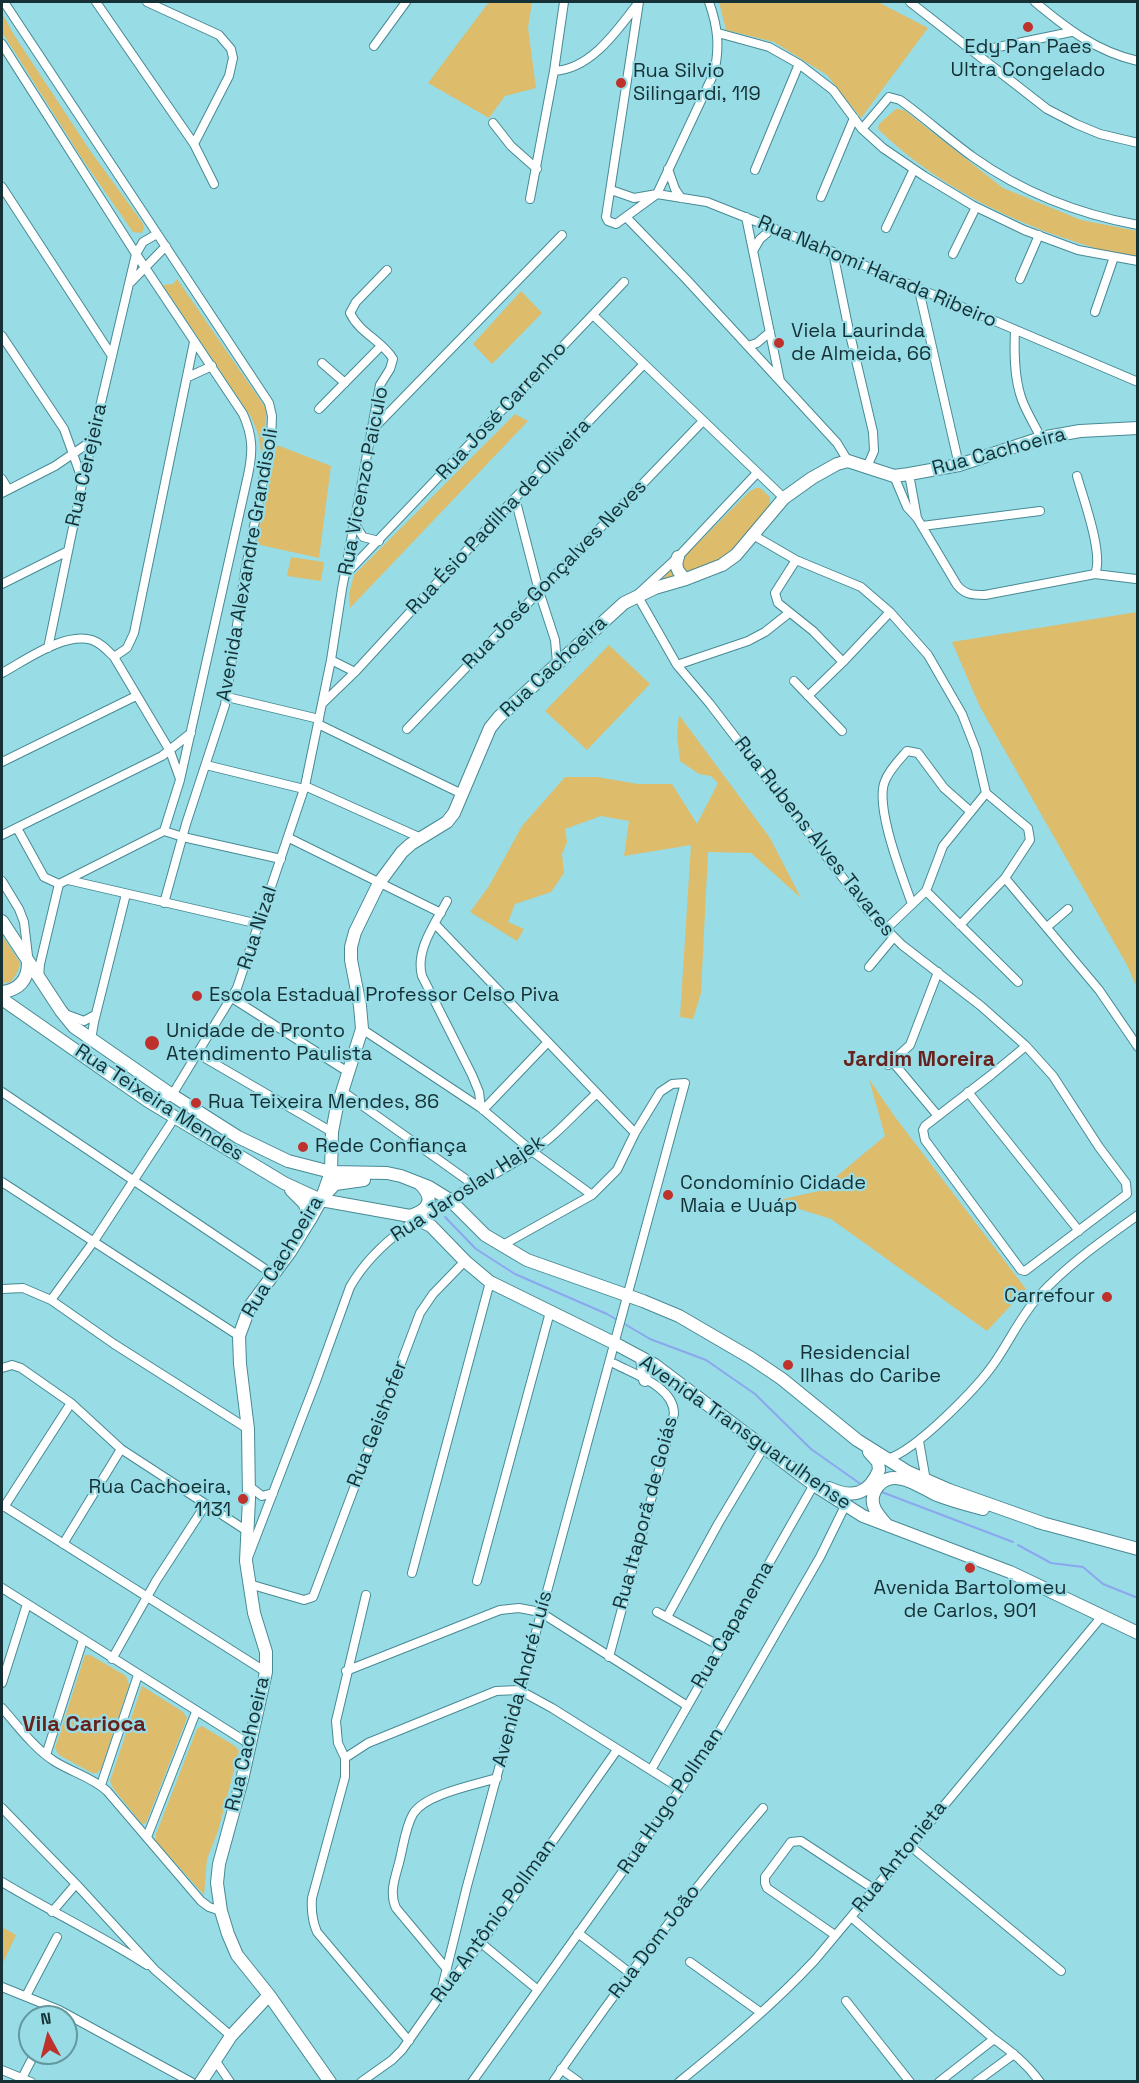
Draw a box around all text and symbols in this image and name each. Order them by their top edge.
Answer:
marker: Edy Pan Paes Ultra Congelado [1021,20,1035,34]
place label: Edy Pan Paes Ultra Congelado [951,36,1105,83]
place label: Rua Silvio Silingardi, 119 [633,60,761,107]
marker: Rua Silvio Silingardi, 119 [614,76,628,90]
street label: Rua Nahomi Harada Ribeiro [754,211,1000,333]
place label: Viela Laurinda de Almeida, 66 [791,320,931,367]
marker: Viela Laurinda de Almeida, 66 [772,336,786,350]
street label: Rua José Carrenho [432,337,572,485]
street label: Rua Vicenzo Paiculo [334,384,394,578]
street label: Rua Cerejeira [61,401,113,529]
street label: Rua Ésio Padilha de Oliveira [402,414,596,620]
street label: Rua Cachoeira [929,423,1069,481]
street label: Avenida Alexandre Grandisoli [212,427,284,703]
street label: Rua José Gonçalves Neves [458,475,652,675]
street label: Rua Cachoeira [496,611,612,723]
street label: Rua Rubens Alves Tavares [729,732,899,942]
street label: Rua Nizal [233,883,283,973]
place label: Escola Estadual Professor Celso Piva [209,984,559,1008]
marker: Escola Estadual Professor Celso Piva [190,989,204,1003]
place label: Unidade de Pronto Atendimento Paulista [166,1020,372,1067]
marker: Unidade de Pronto Atendimento Paulista [143,1034,161,1052]
street label: Rua Teixeira Mendes [70,1039,248,1167]
district label: Jardim Moreira [843,1047,995,1073]
place label: Rua Teixeira Mendes, 86 [208,1091,439,1115]
marker: Rua Teixeira Mendes, 86 [189,1096,203,1110]
street label: Rua Jaroslav Hajek [387,1130,549,1248]
place label: Rede Confiança [315,1135,467,1159]
marker: Rede Confiança [296,1140,310,1154]
place label: Condomínio Cidade Maia e Uuáp [680,1172,866,1219]
marker: Condomínio Cidade Maia e Uuáp [661,1188,675,1202]
street label: Rua Cachoeira [237,1192,329,1322]
place label: Carrefour [1004,1285,1095,1309]
marker: Carrefour [1100,1290,1114,1304]
place label: Residencial Ilhas do Caribe [800,1342,941,1389]
street label: Avenida Transguarulhense [635,1351,855,1515]
street label: Rua Geishofer [343,1357,413,1491]
marker: Residencial Ilhas do Caribe [781,1358,795,1372]
street label: Rua Itaporã de Goiás [609,1414,683,1612]
place label: Rua Cachoeira, 1131 [88,1476,231,1523]
marker: Rua Cachoeira, 1131 [236,1492,250,1506]
street label: Rua Capanema [687,1557,779,1693]
marker: Avenida Bartolomeu de Carlos, 901 [963,1561,977,1575]
place label: Avenida Bartolomeu de Carlos, 901 [873,1577,1067,1624]
street label: Avenida André Luís [488,1588,558,1770]
street label: Rua Cachoeira [221,1674,275,1814]
district label: Vila Carioca [22,1712,146,1738]
street label: Rua Hugo Pollman [613,1723,729,1879]
street label: Rua Antonieta [848,1796,952,1918]
street label: Rua Antônio Pollman [426,1834,562,2008]
street label: Rua Dom João [604,1880,706,2004]
north arrow [18,2005,78,2065]
text: N [39,2008,53,2030]

